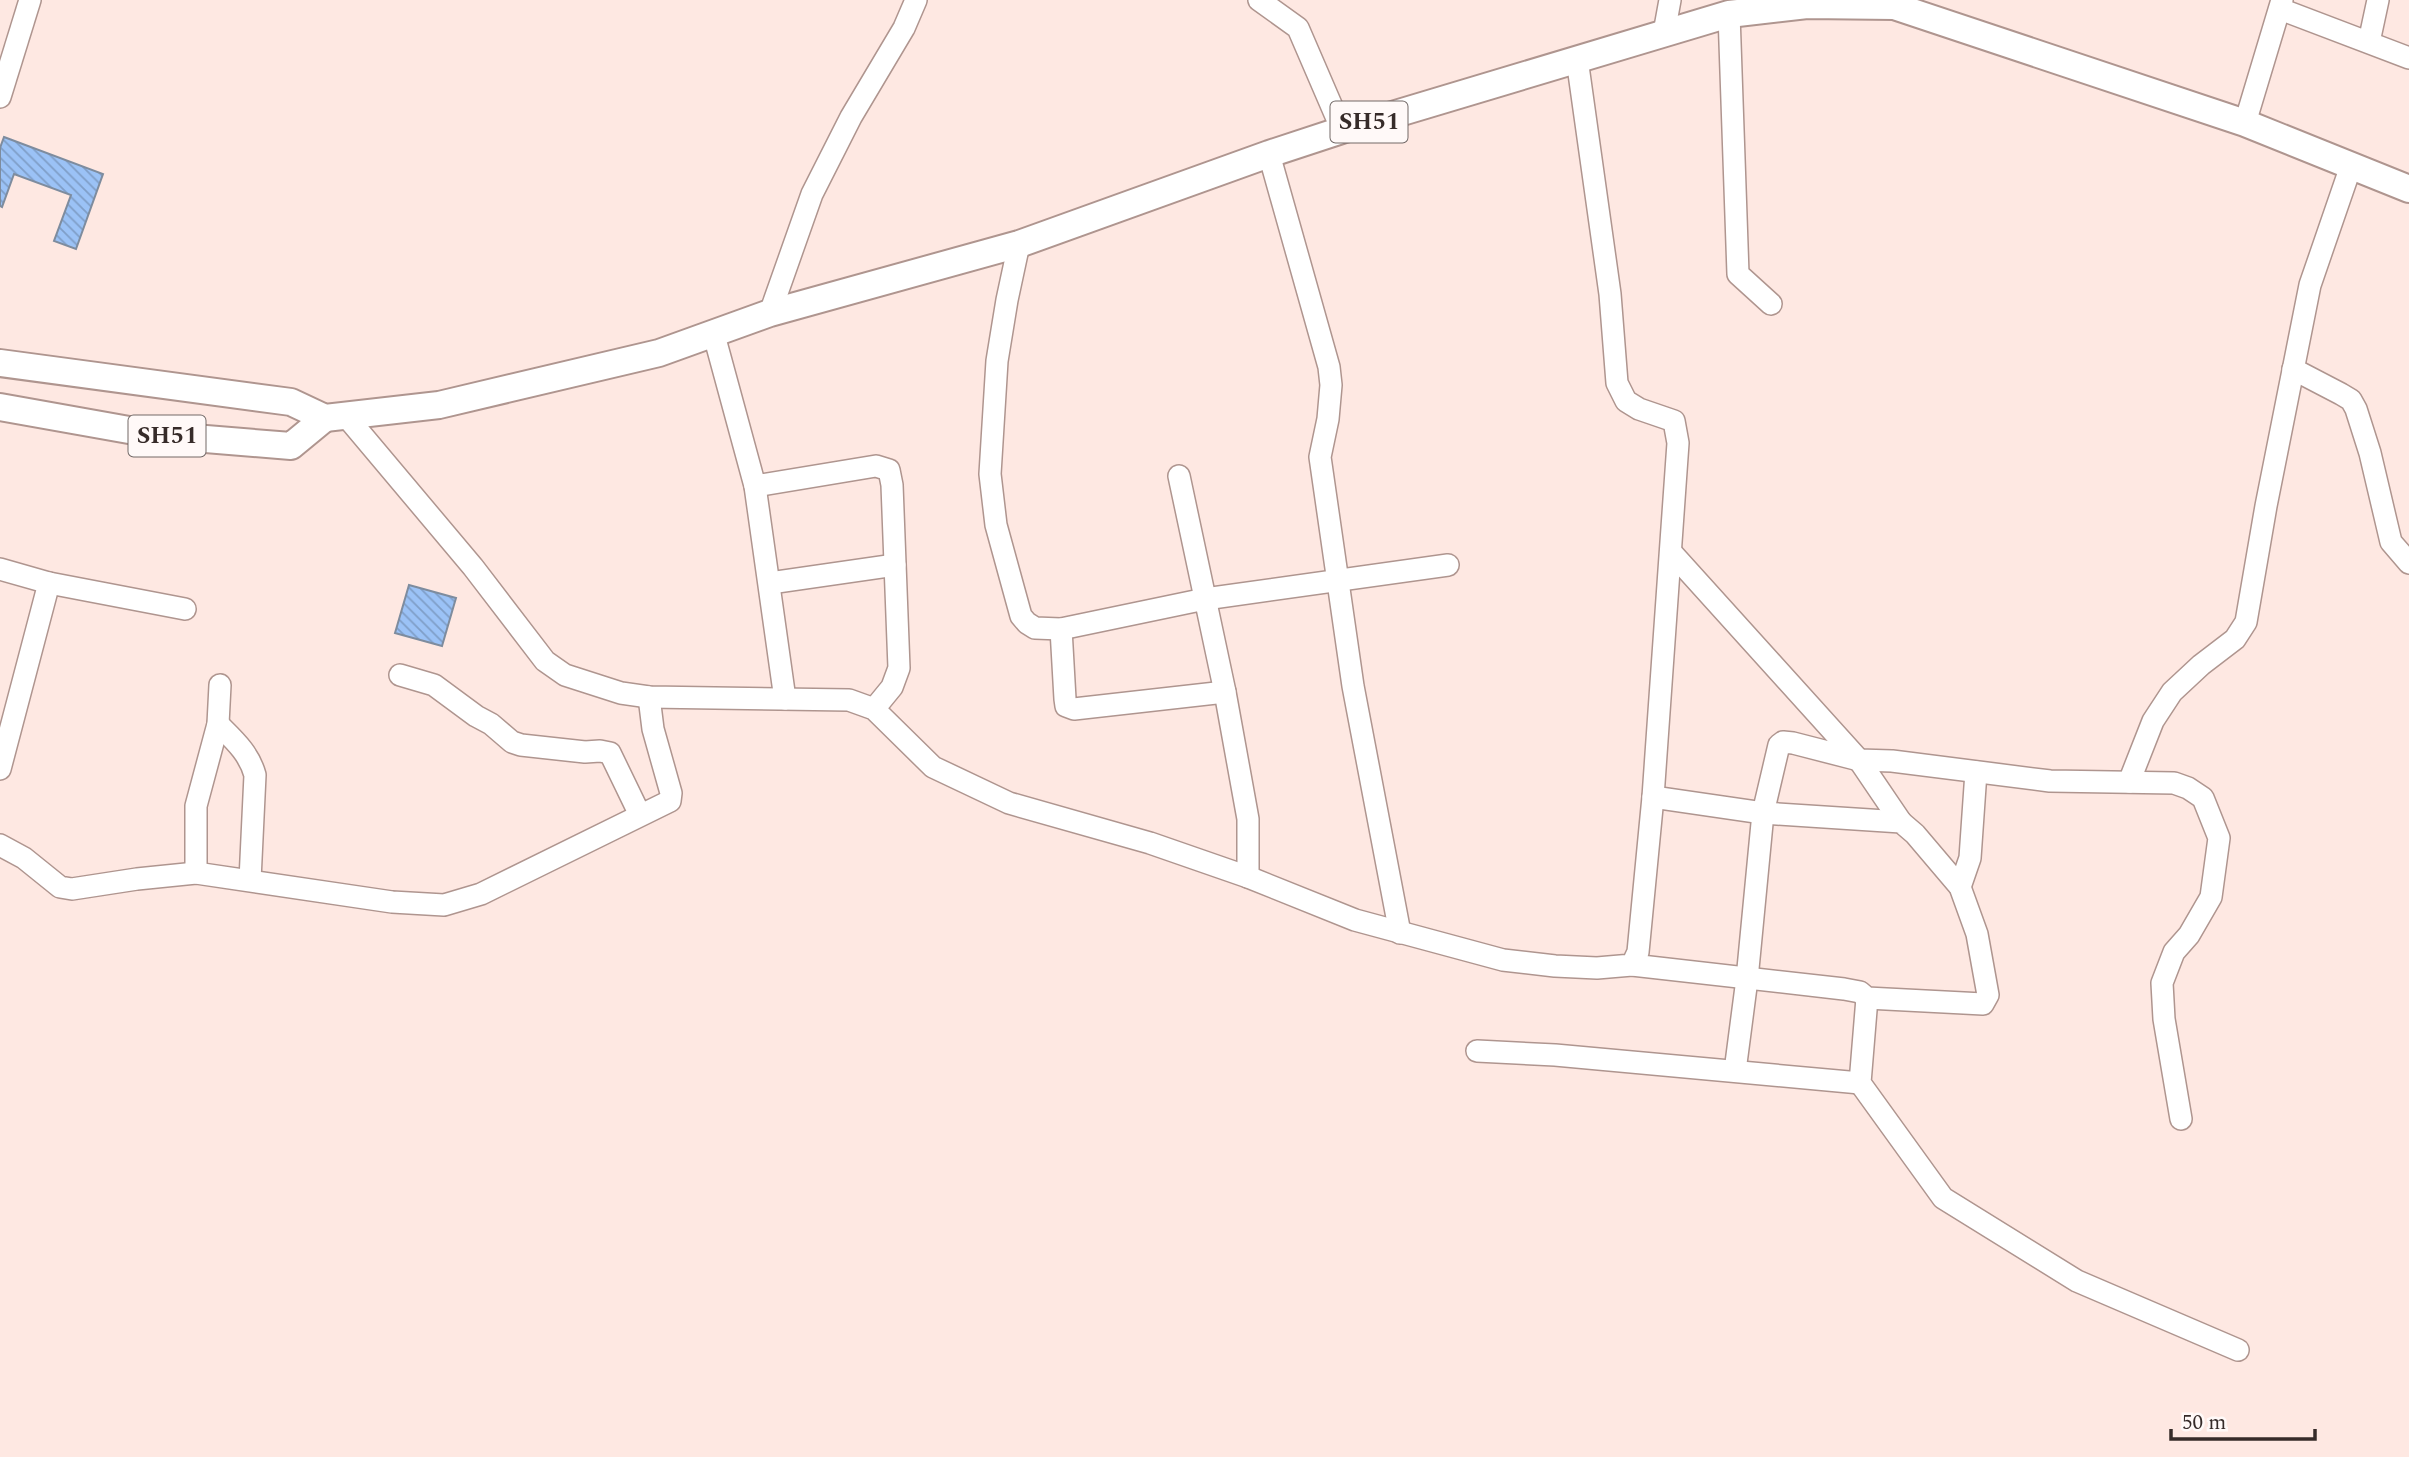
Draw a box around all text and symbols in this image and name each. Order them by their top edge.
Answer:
road number: SH51 [1330,101,1408,142]
road number: SH51 [128,416,206,456]
scale bar [2171,1398,2314,1442]
text: 50 m [2182,1407,2226,1439]

